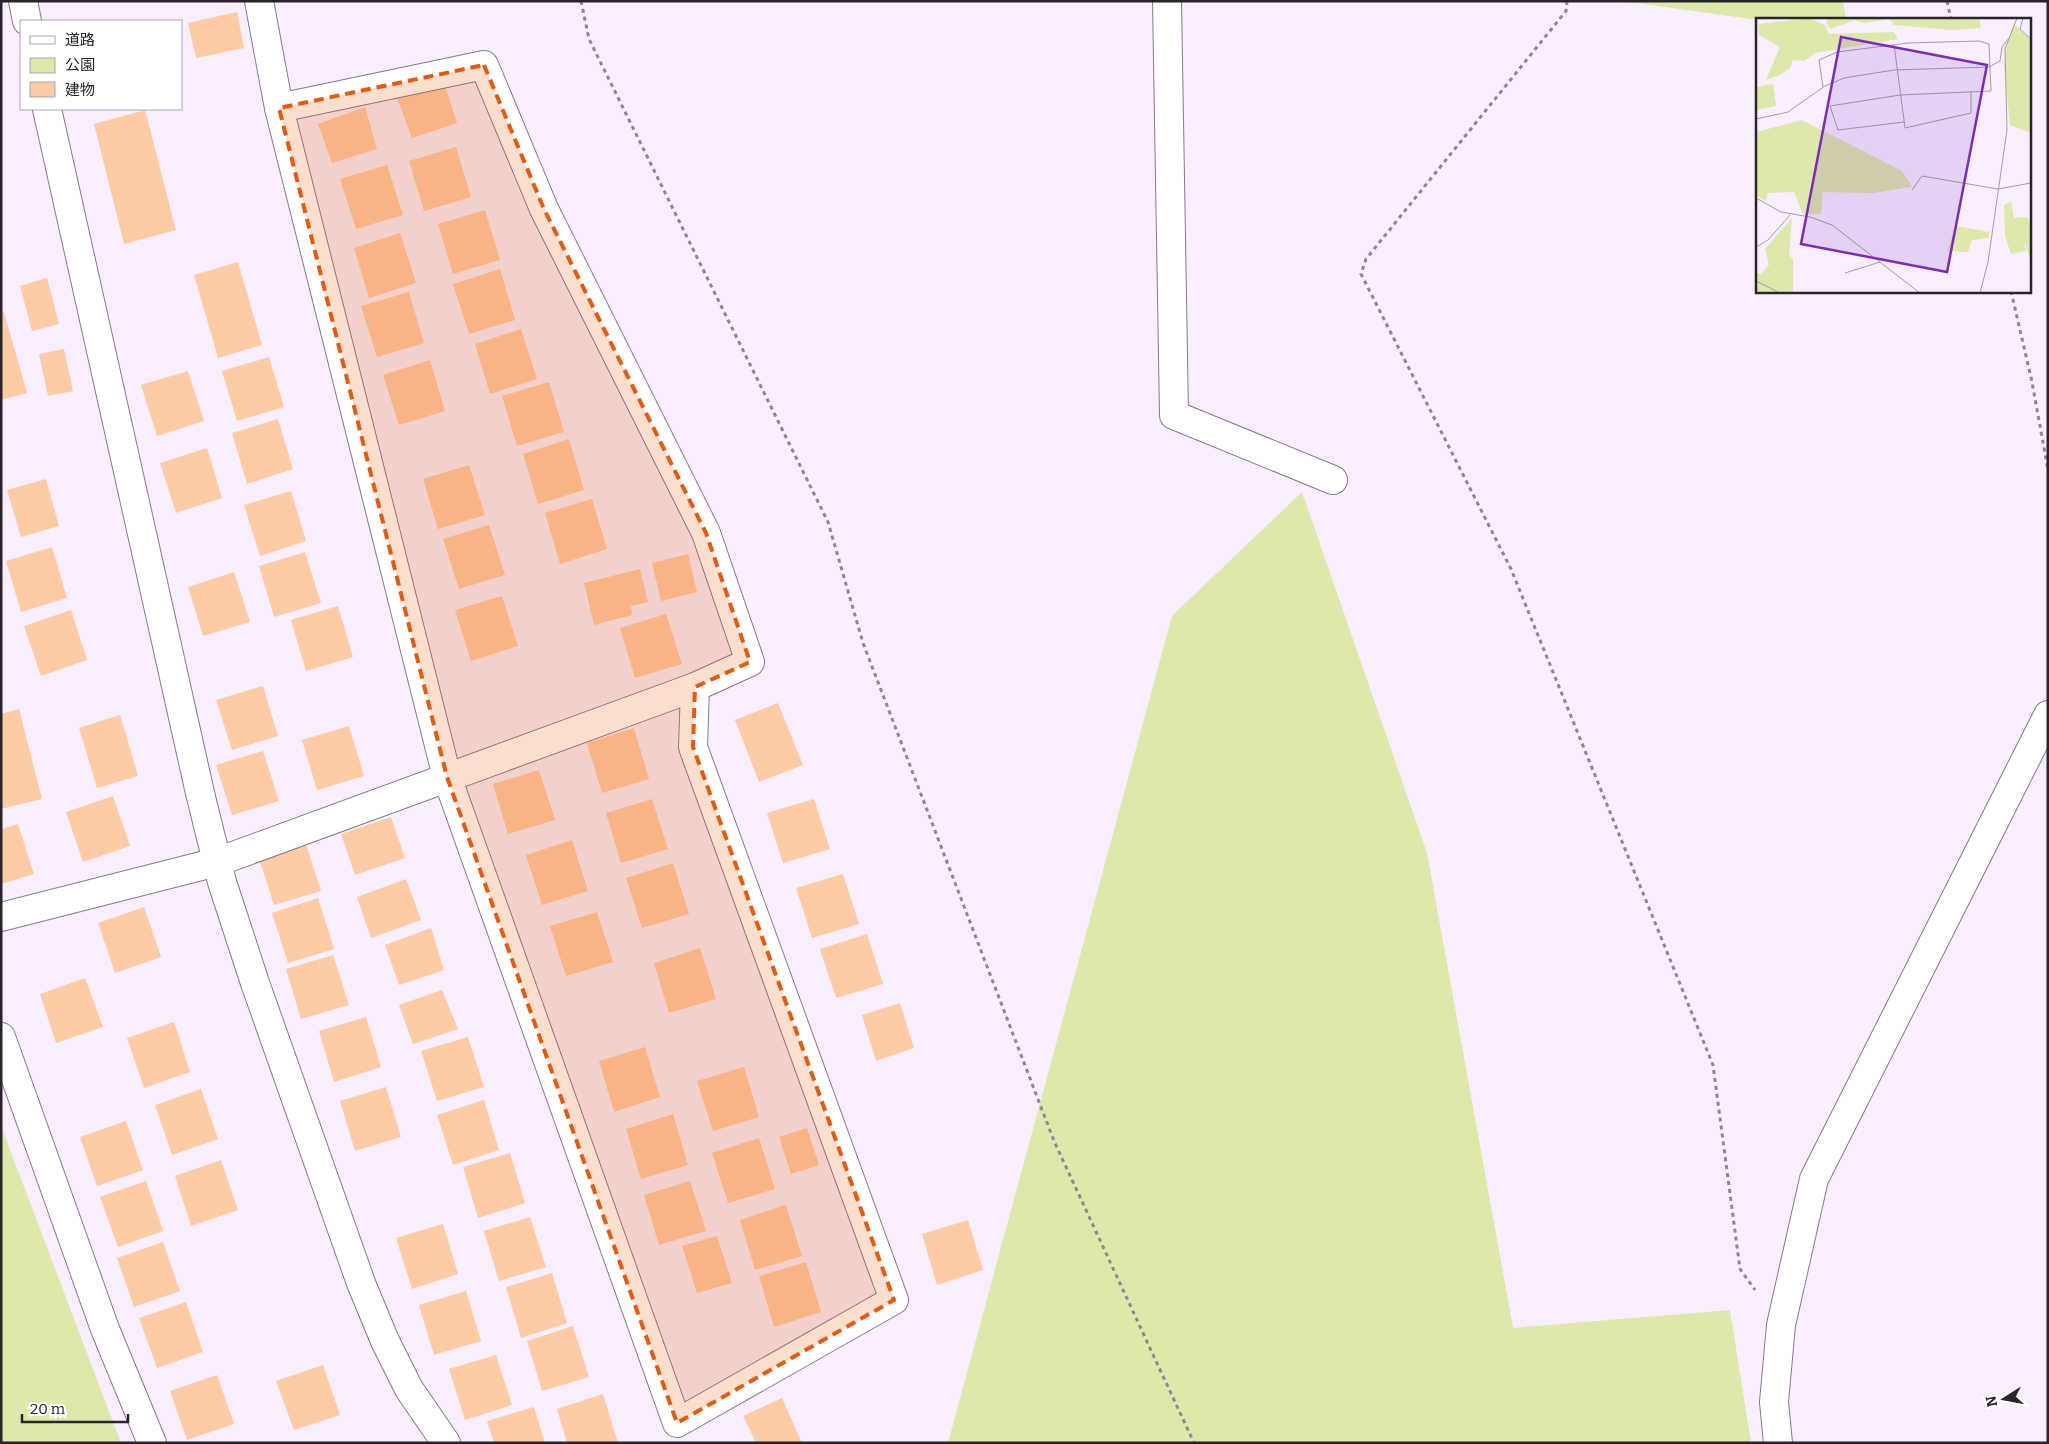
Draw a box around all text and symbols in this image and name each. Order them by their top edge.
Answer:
inset map [1756,18,2032,292]
legend [20,20,182,110]
text: 道路 [65,31,95,49]
text: 公園 [65,56,95,74]
text: 建物 [65,81,95,99]
north arrow [1979,1374,2029,1424]
scale bar [22,1392,129,1424]
text: N [1982,1394,2001,1408]
text: 20 m [30,1400,66,1418]

